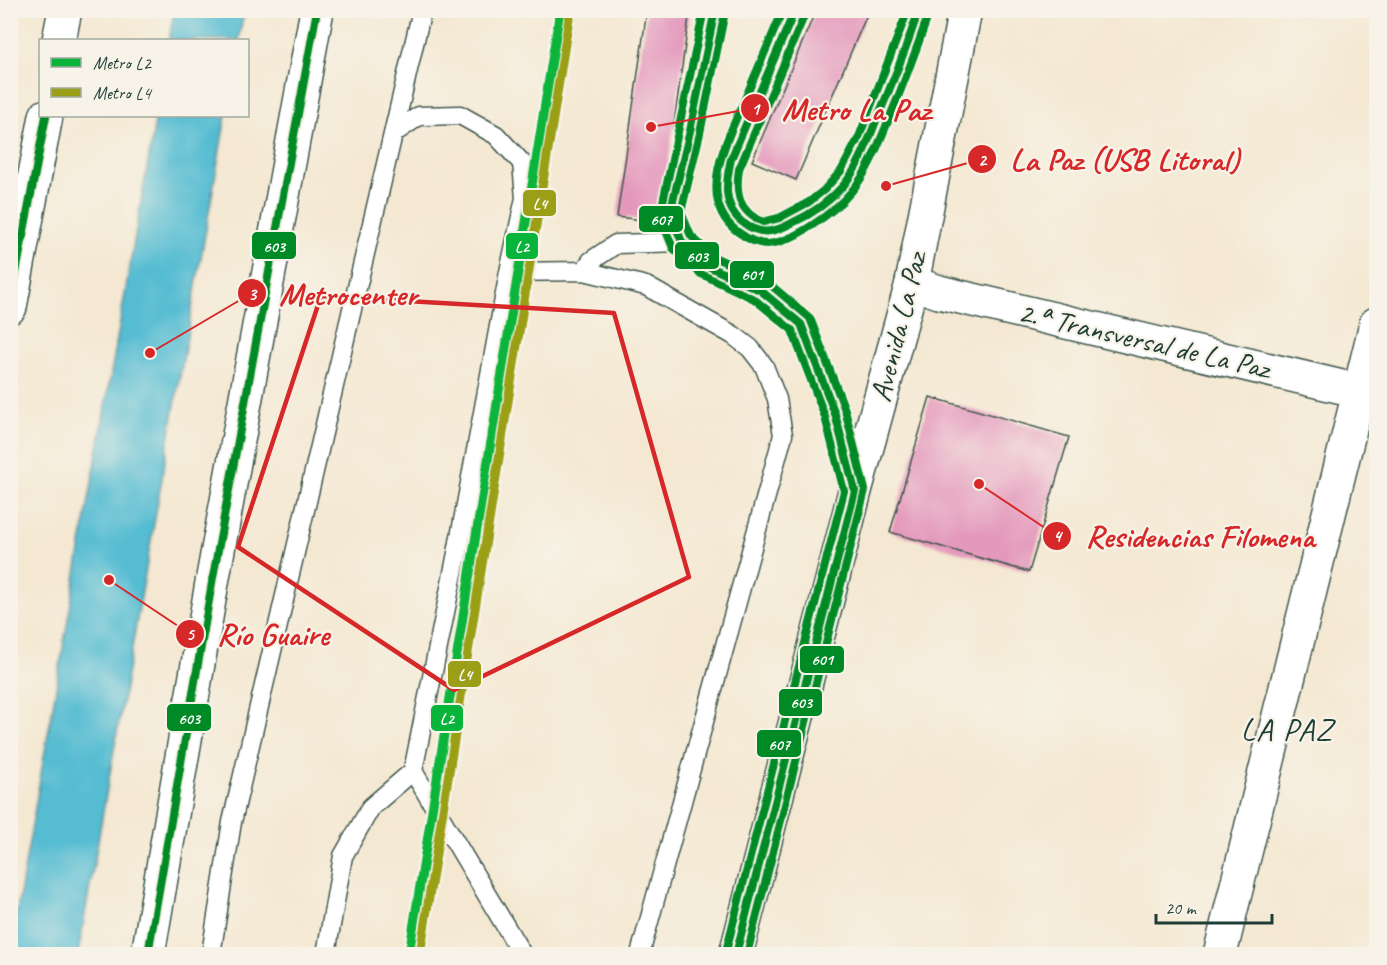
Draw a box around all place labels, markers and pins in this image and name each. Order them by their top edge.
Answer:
callout: Metro La Paz [740,83,943,133]
callout: La Paz (USB Litoral) [967,134,1252,184]
callout: Metrocenter [237,268,429,318]
callout: Residencias Filomena [1042,511,1328,561]
callout: Río Guaire [175,609,341,659]

